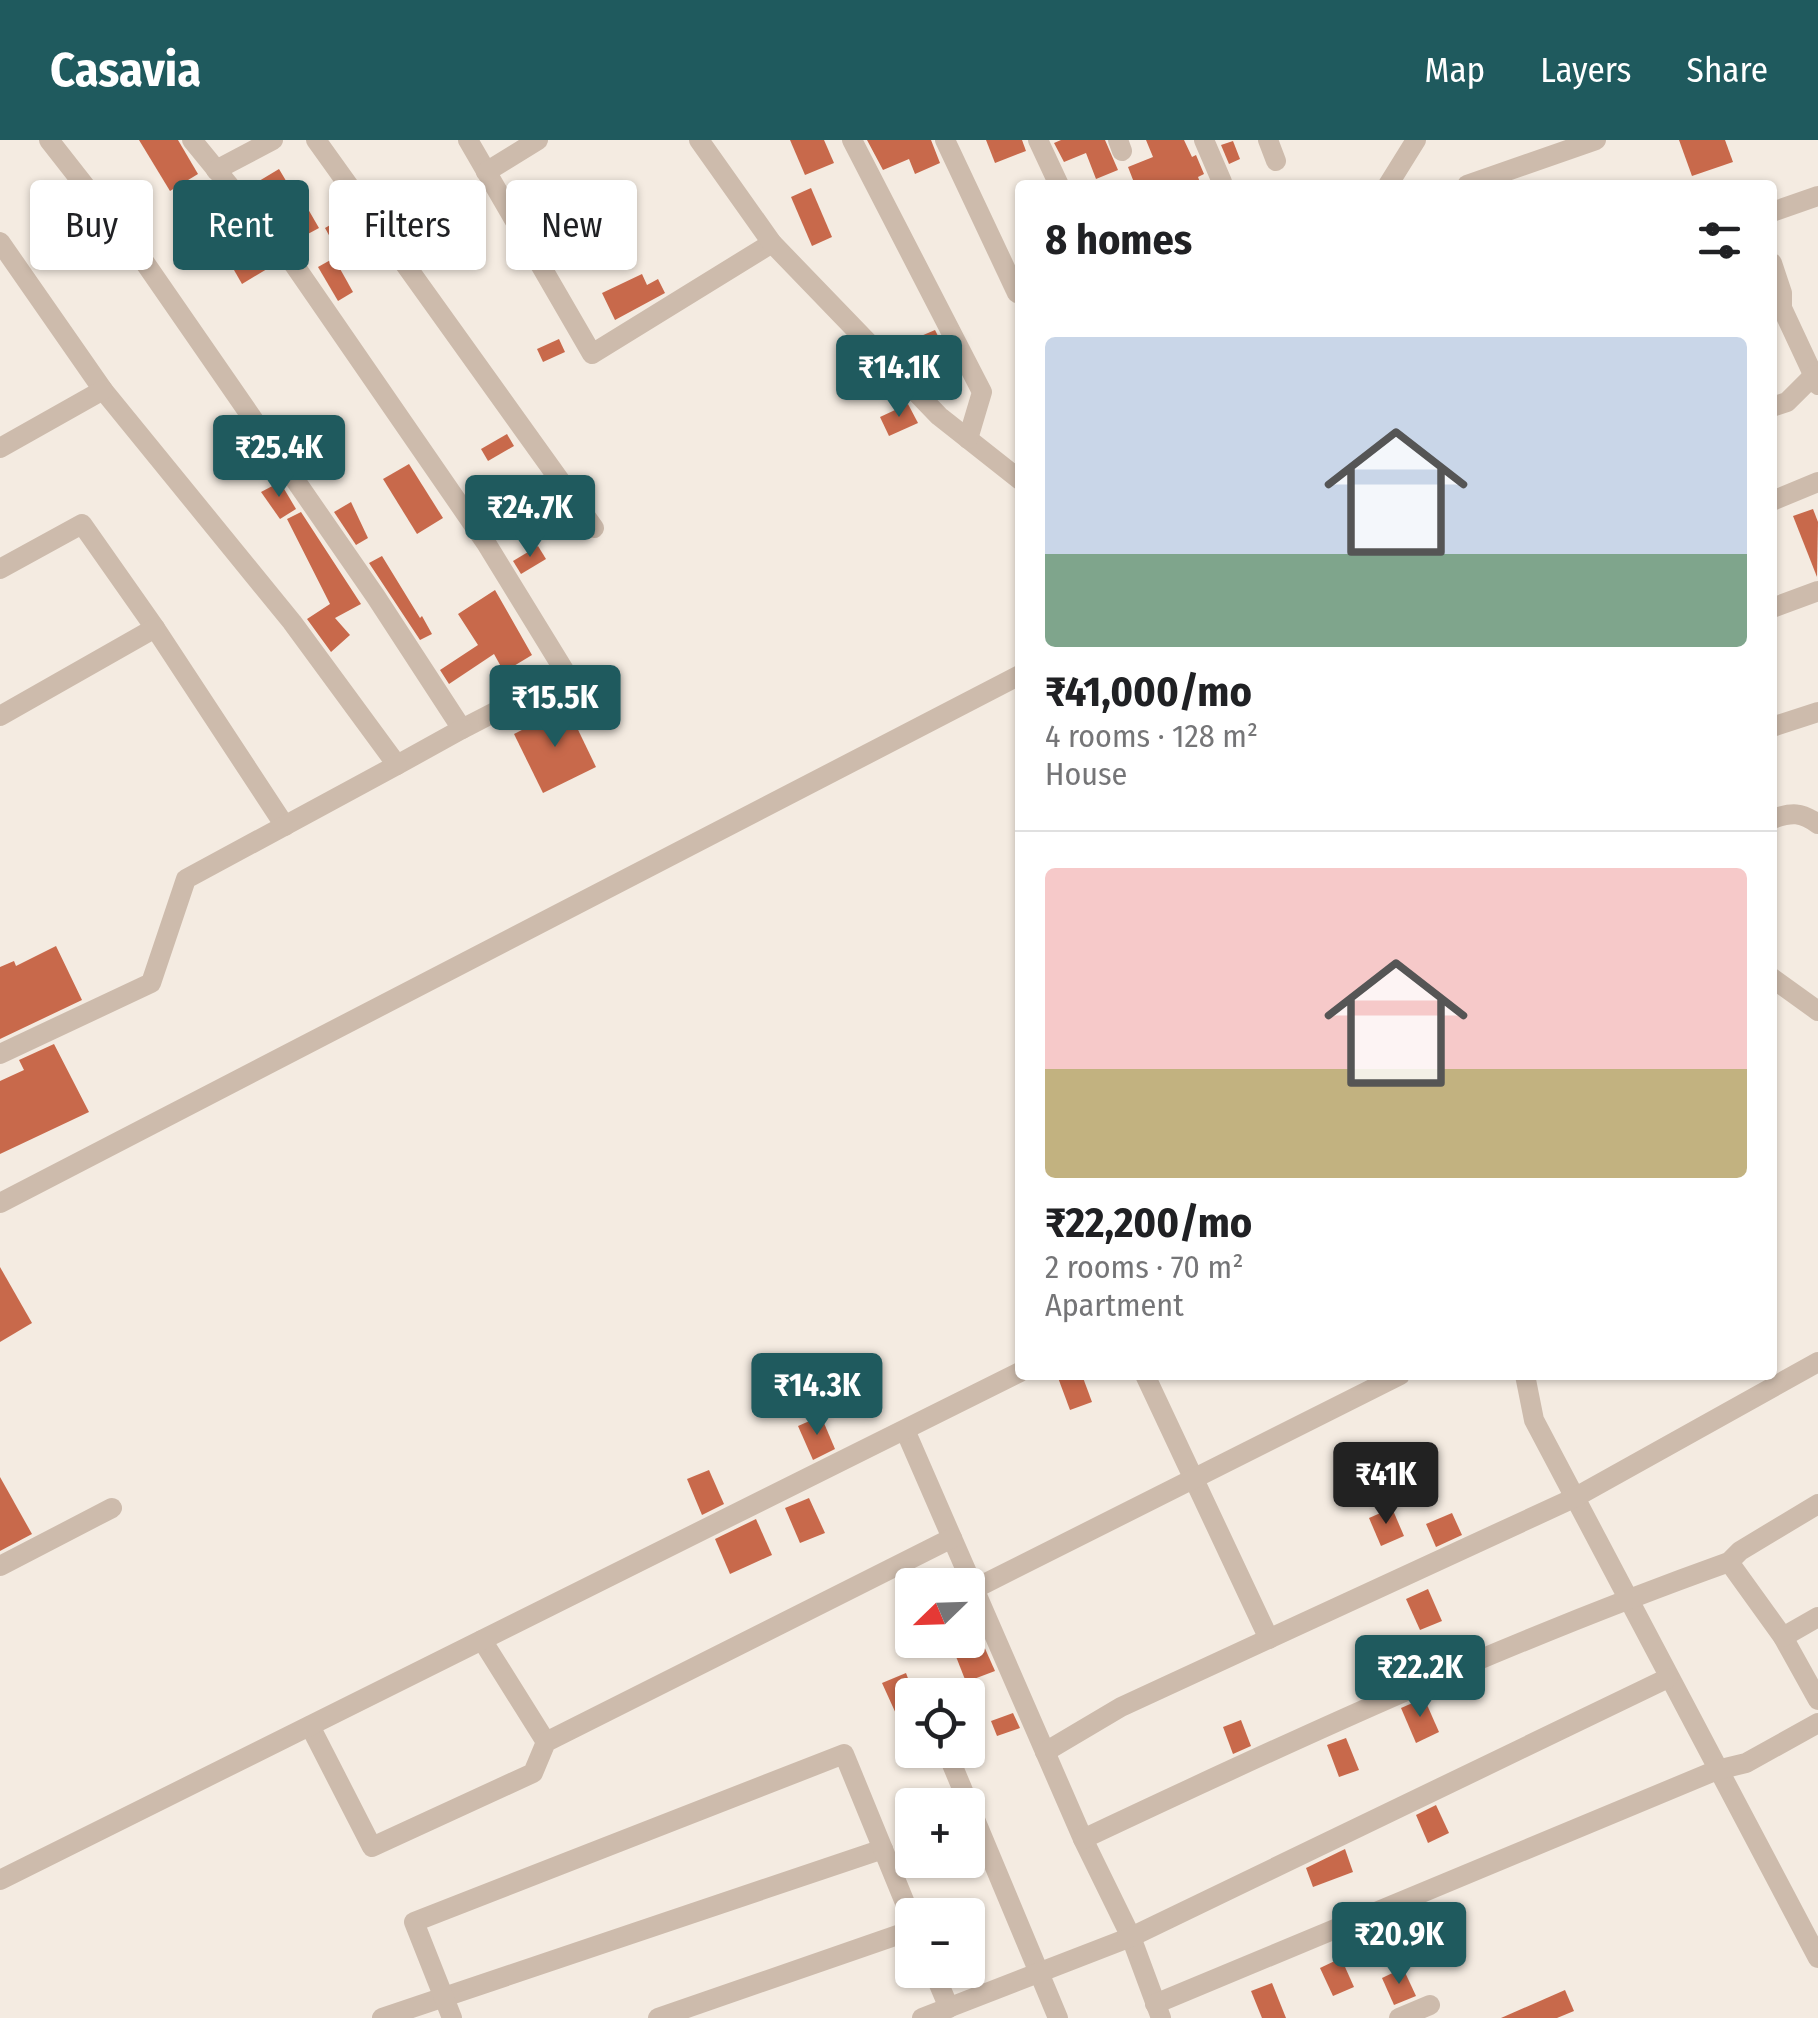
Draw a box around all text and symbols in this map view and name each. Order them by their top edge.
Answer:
text: Casavia [50,41,201,99]
text: Map [1425,49,1485,91]
text: Layers [1540,49,1632,91]
text: Share [1687,49,1768,91]
chip: Buy [30,180,153,270]
chip: Rent [173,180,309,270]
chip: Filters [329,180,486,270]
chip: New [506,180,637,270]
icon: filters [1692,213,1747,268]
text: 8 homes [1045,215,1192,265]
pin: ₹14.1K [818,335,980,420]
text: ₹14.1K [858,348,940,386]
icon: home [1306,402,1486,582]
pin: ₹25.4K [198,415,360,500]
text: ₹25.4K [235,428,323,466]
pin: ₹24.7K [449,475,611,560]
text: ₹24.7K [487,488,573,526]
pin: ₹15.5K [474,665,636,750]
text: ₹41,000/mo [1045,667,1252,717]
text: ₹15.5K [512,678,598,716]
text: 4 rooms · 128 m² [1045,717,1258,755]
text: House [1045,755,1127,793]
icon: home [1306,933,1486,1113]
text: ₹22,200/mo [1045,1198,1252,1248]
text: 2 rooms · 70 m² [1045,1248,1244,1286]
text: Apartment [1045,1286,1184,1324]
pin: ₹14.3K [736,1353,898,1438]
text: ₹14.3K [773,1366,861,1404]
pin: ₹41K [1327,1442,1445,1527]
text: ₹41K [1355,1455,1417,1493]
north arrow [895,1568,985,1658]
map controls [895,1568,985,1988]
pin: ₹22.2K [1339,1635,1501,1720]
text: ₹22.2K [1377,1648,1463,1686]
button: locate [895,1678,985,1768]
button: + [895,1788,985,1878]
button: − [895,1898,985,1988]
pin: ₹20.9K [1318,1902,1480,1987]
text: ₹20.9K [1354,1915,1444,1953]

